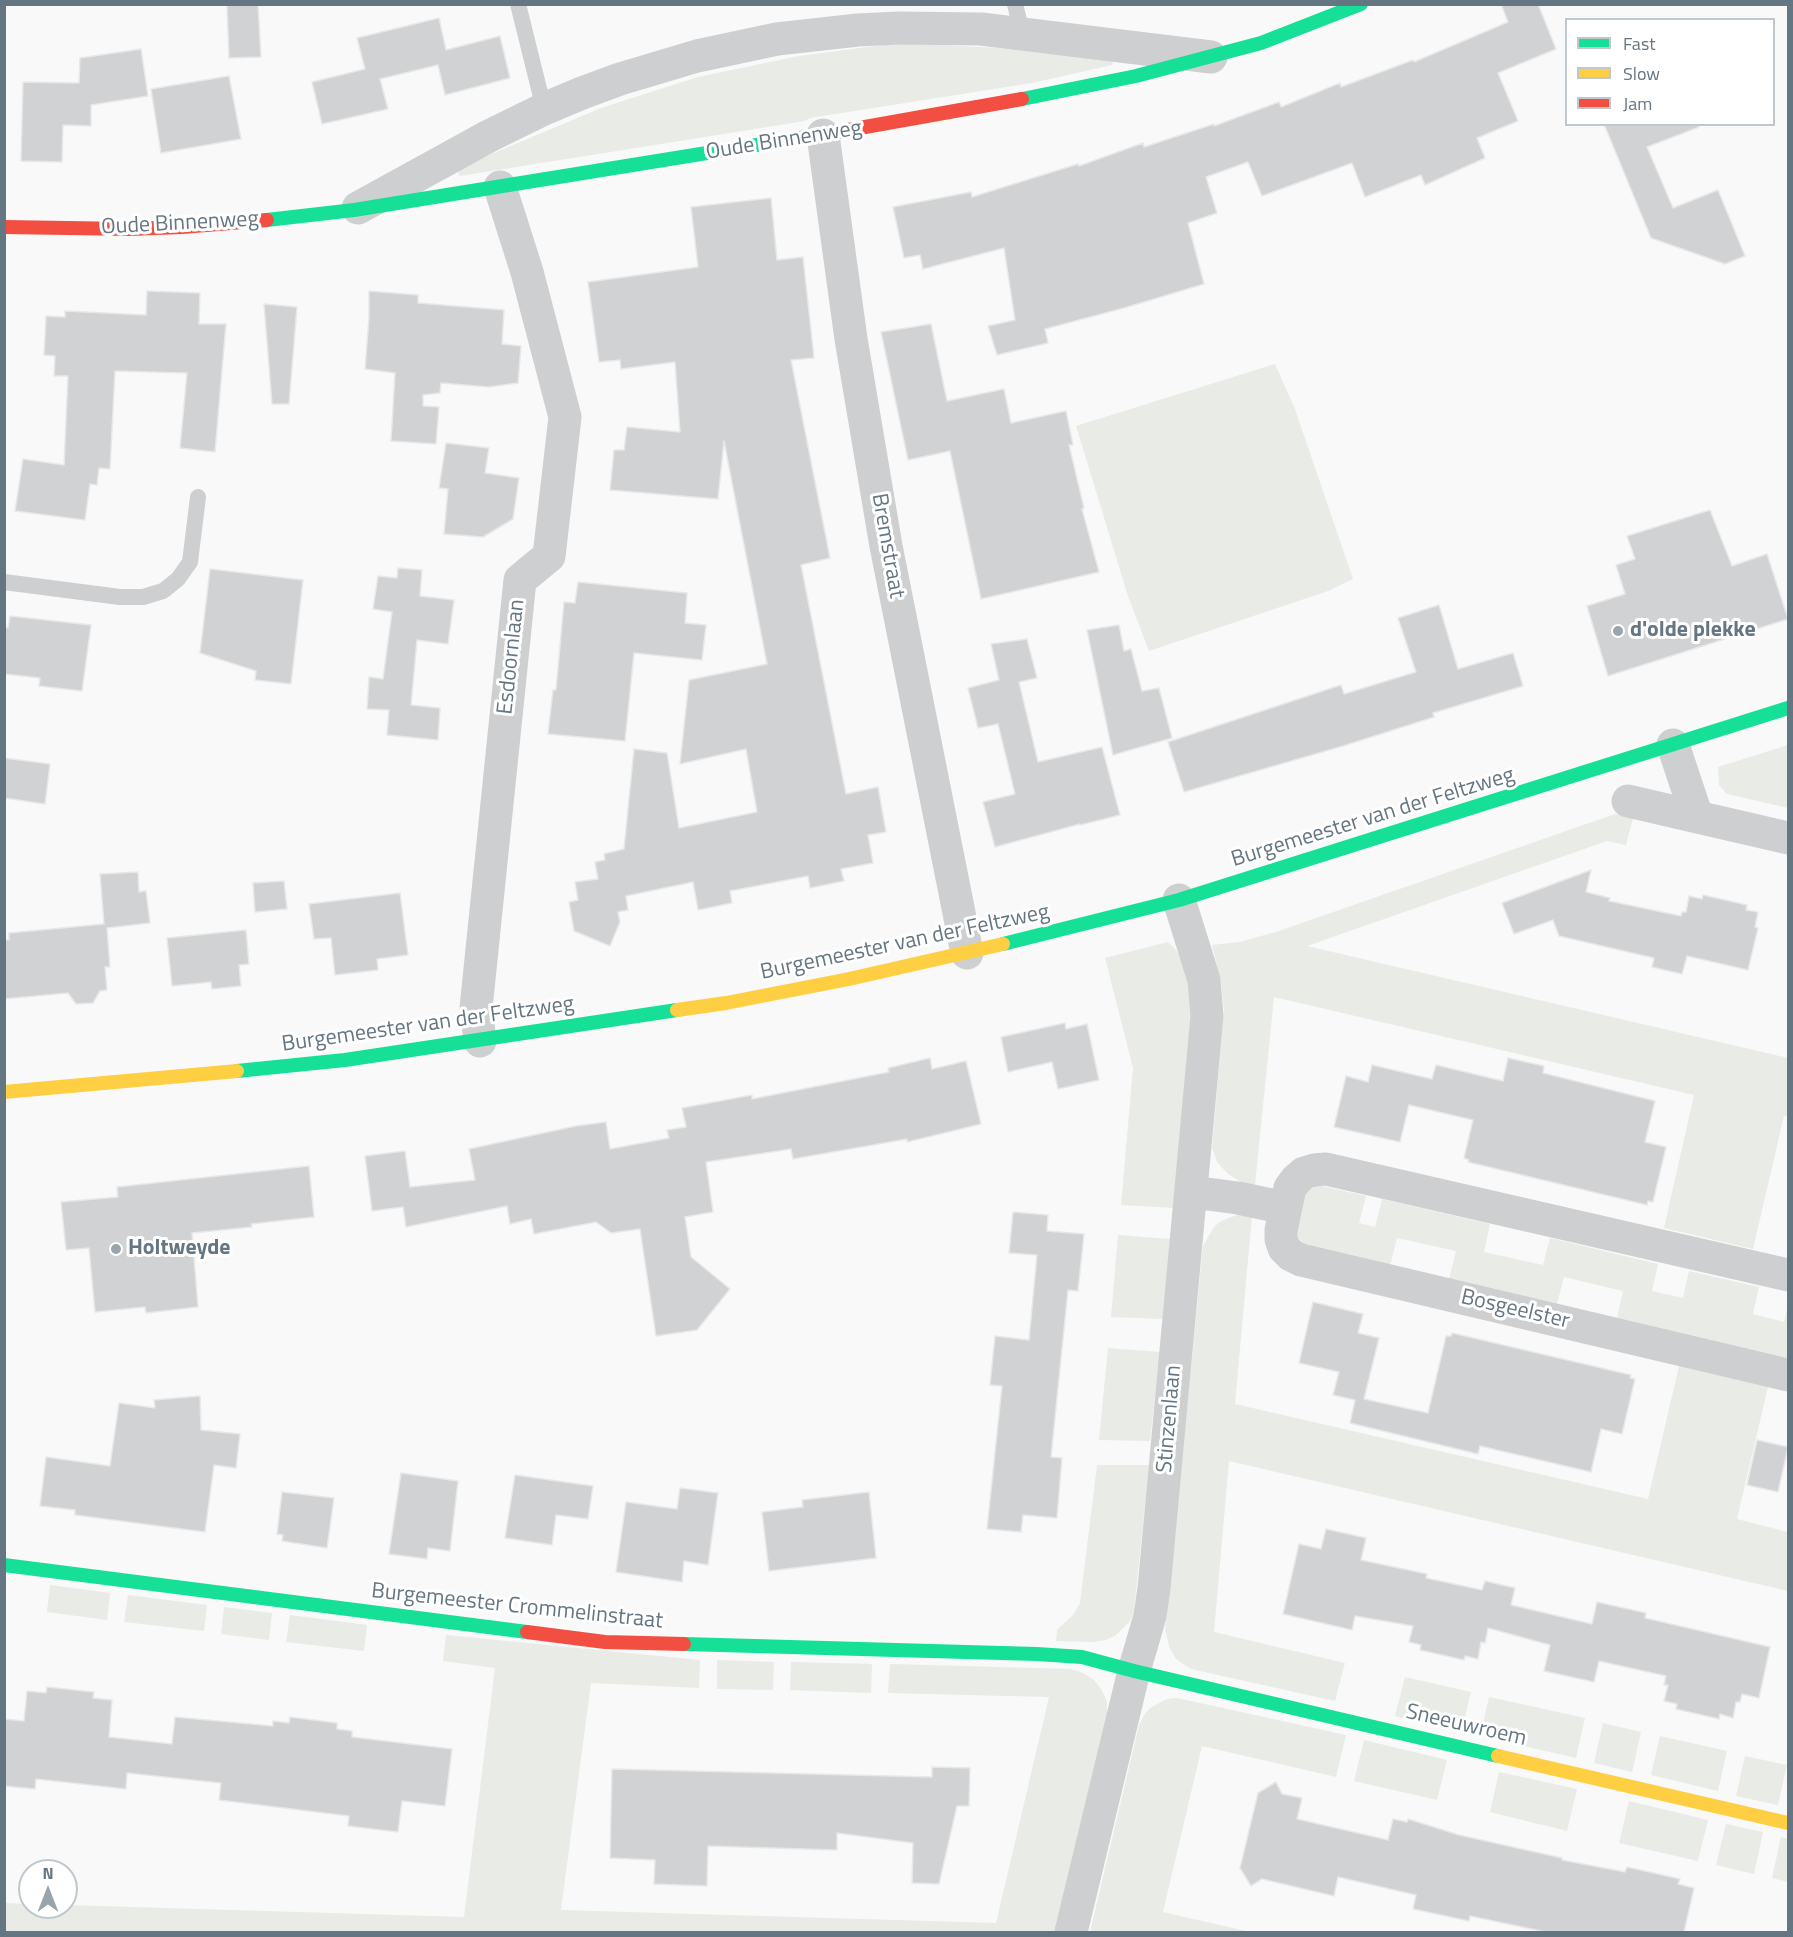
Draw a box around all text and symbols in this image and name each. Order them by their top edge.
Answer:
legend [1565,18,1775,126]
text: Fast [1623,30,1656,57]
text: Slow [1623,60,1660,87]
text: Jam [1623,90,1652,117]
street label: Oude Binnenweg [704,116,864,166]
street label: Oude Binnenweg [101,207,259,241]
street label: Bremstraat [865,492,909,600]
street label: Esdoornlaan [493,598,531,716]
place label: d'olde plekke [1630,618,1756,644]
marker: d'olde plekke [1611,624,1625,638]
street label: Burgemeester van der Feltzweg [1228,762,1518,874]
street label: Burgemeester van der Feltzweg [758,899,1052,987]
street label: Burgemeester van der Feltzweg [280,991,576,1059]
place label: Holtweyde [128,1236,231,1262]
marker: Holtweyde [109,1242,123,1256]
street label: Bosgeelster [1458,1285,1572,1335]
street label: Stinzenlaan [1152,1364,1188,1474]
street label: Burgemeester Crommelinstraat [370,1579,664,1635]
street label: Sneeuwroem [1403,1699,1529,1753]
north arrow [18,1859,78,1919]
text: N [42,1861,54,1885]

